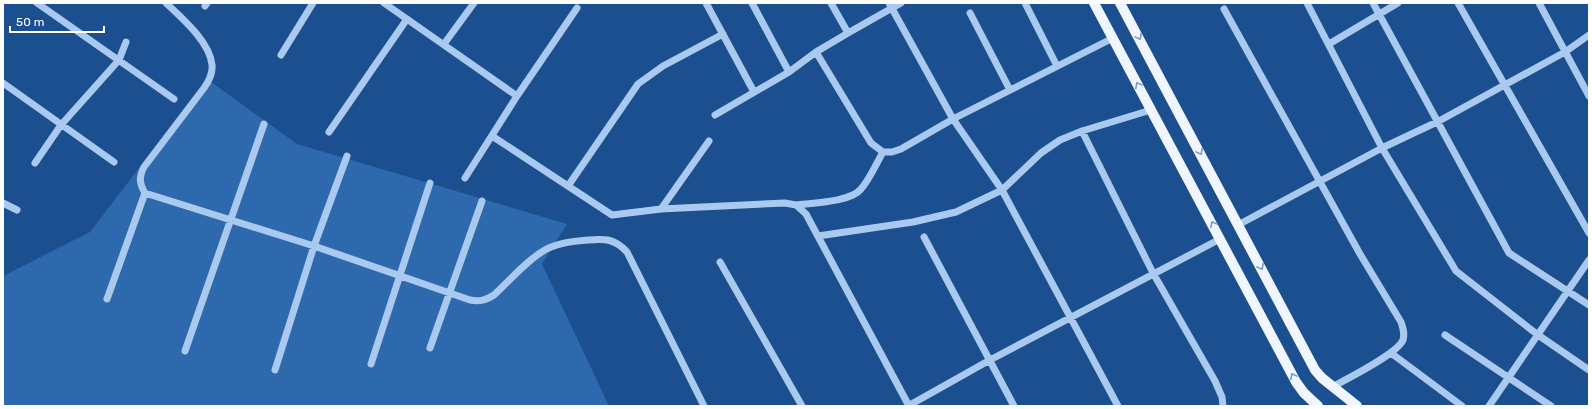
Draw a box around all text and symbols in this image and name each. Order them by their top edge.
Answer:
scale bar [10,8,104,34]
text: 50 m [16,15,44,29]
one-way arrow [1134,33,1141,41]
one-way arrow [1136,82,1143,89]
one-way arrow [1195,148,1202,155]
one-way arrow [1210,221,1217,229]
one-way arrow [1256,263,1263,270]
one-way arrow [1290,373,1298,381]

